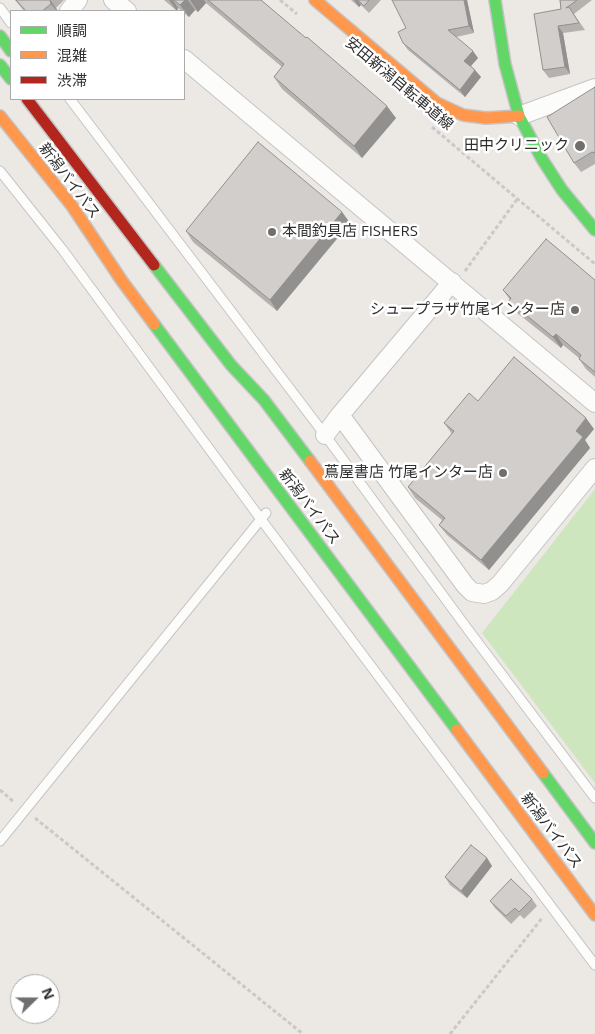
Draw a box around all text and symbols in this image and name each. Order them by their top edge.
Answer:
legend [10,10,185,100]
text: 順調 [57,20,87,40]
street label: 安田新潟自転車道線 [342,34,456,134]
text: 混雑 [57,45,87,65]
text: 渋滞 [57,70,87,90]
place label: 田中クリニック [464,137,569,155]
marker: 田中クリニック [573,139,587,153]
street label: 新潟バイパス [35,140,103,222]
place label: 本間釣具店 FISHERS [282,223,418,241]
marker: 本間釣具店 FISHERS [266,226,278,238]
place label: シュープラザ竹尾インター店 [370,301,565,319]
marker: シュープラザ竹尾インター店 [569,304,581,316]
place label: 蔦屋書店 竹尾インター店 [324,464,493,482]
street label: 新潟バイパス [275,466,343,548]
marker: 蔦屋書店 竹尾インター店 [497,467,509,479]
street label: 新潟バイパス [517,790,585,872]
north arrow [10,974,60,1024]
text: N [37,985,59,1002]

